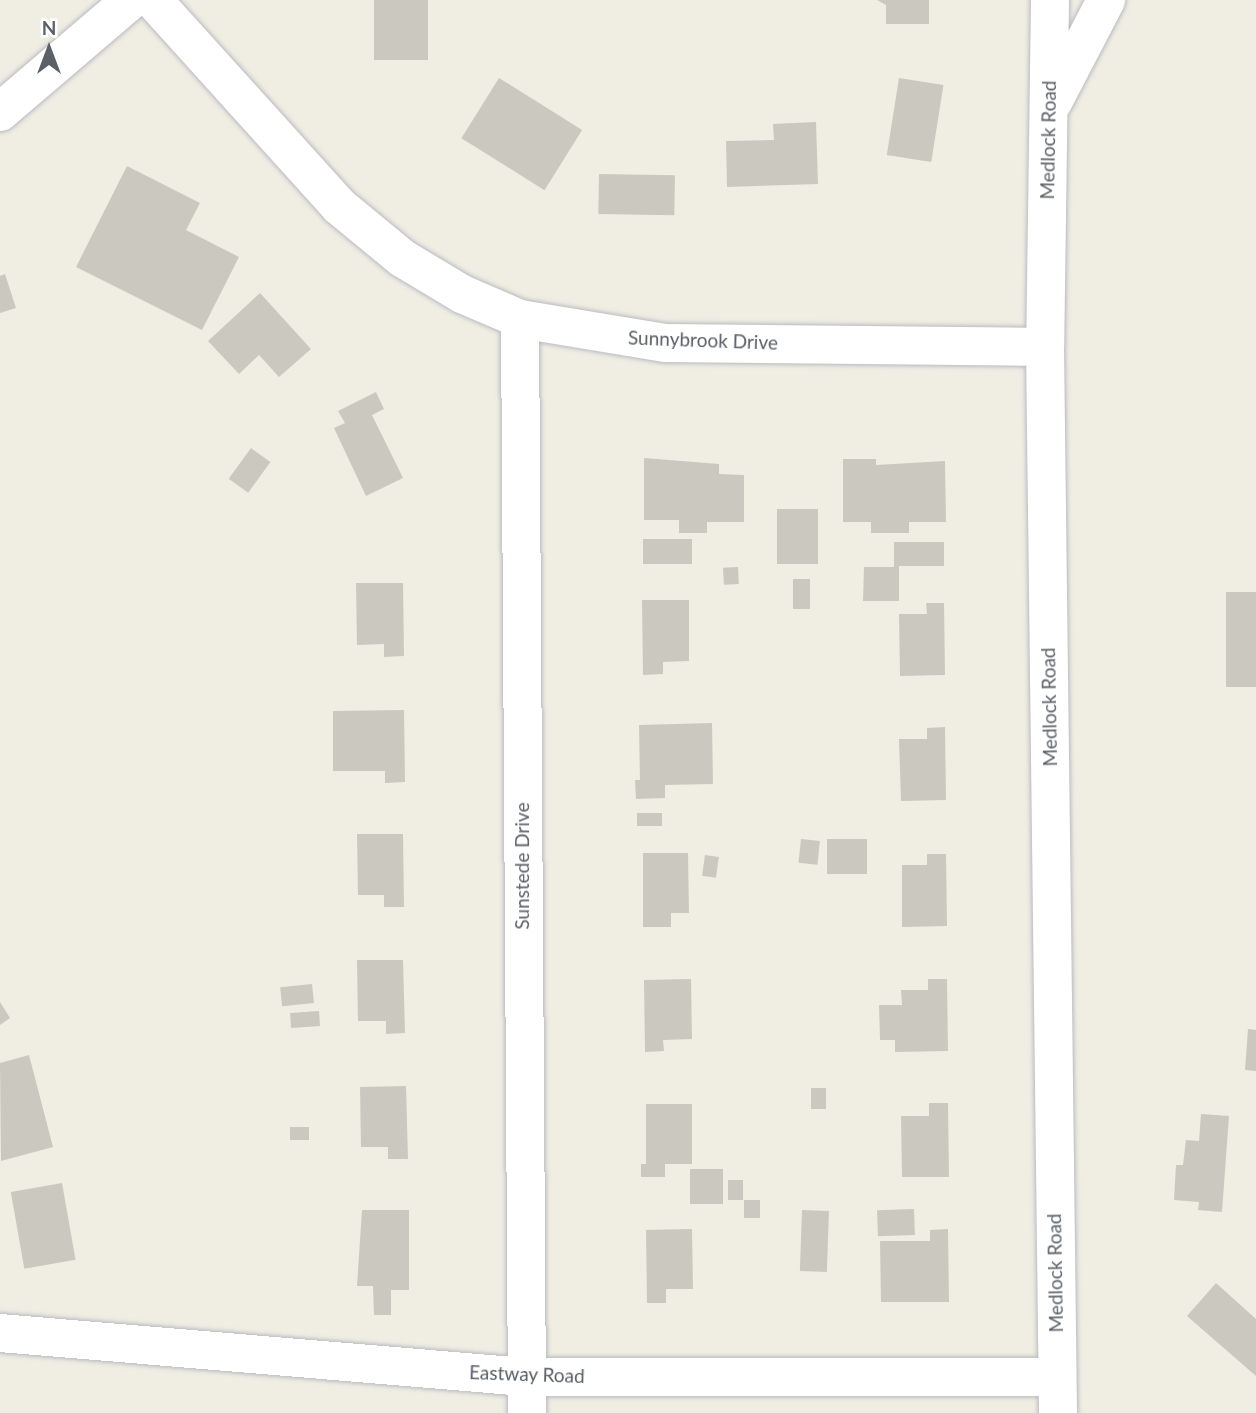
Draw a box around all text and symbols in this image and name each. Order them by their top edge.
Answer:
north arrow [14,14,84,84]
text: N [42,16,56,39]
street label: Medlock Road [1036,80,1060,200]
street label: Sunnybrook Drive [628,326,778,354]
street label: Medlock Road [1037,647,1061,767]
street label: Sunstede Drive [511,802,533,930]
street label: Medlock Road [1043,1213,1067,1333]
street label: Eastway Road [469,1361,585,1387]

